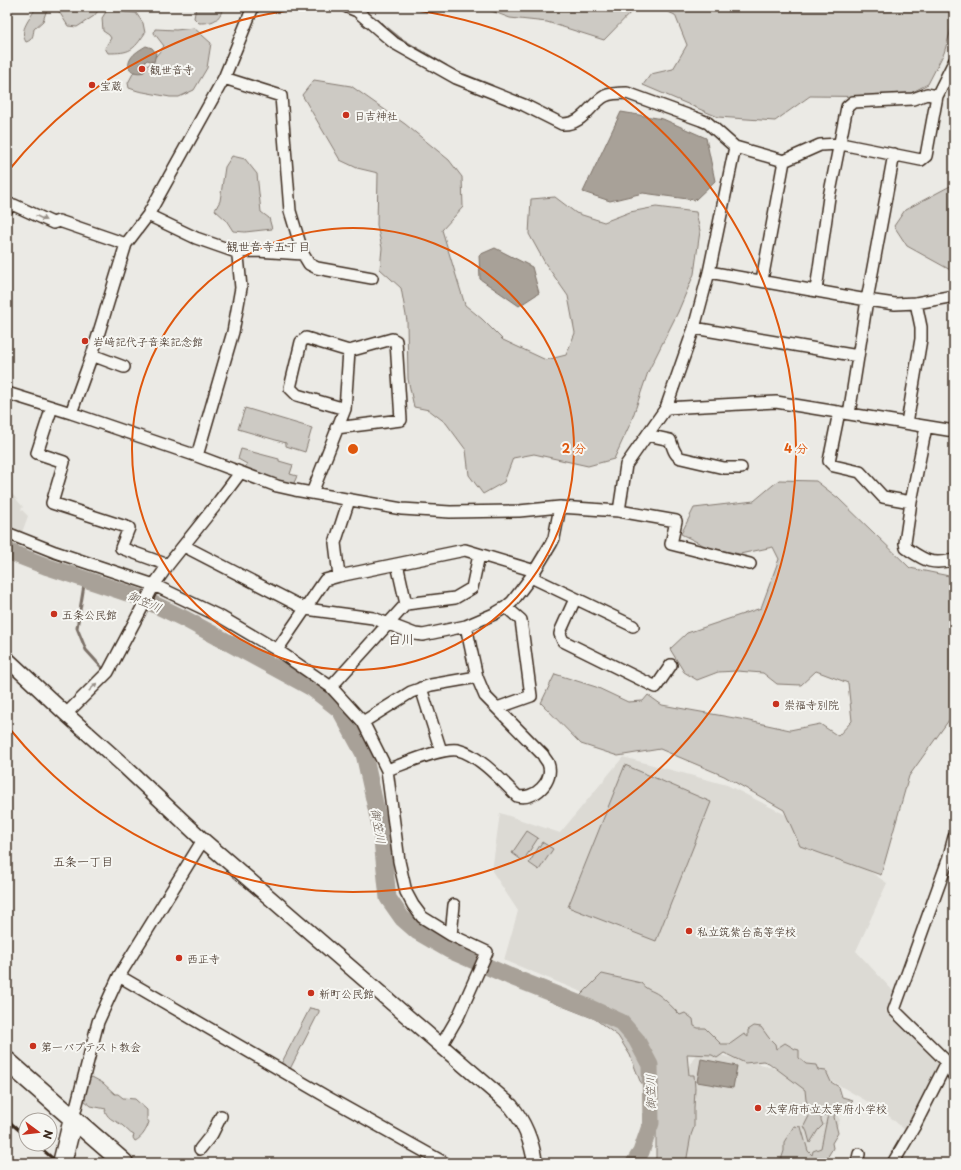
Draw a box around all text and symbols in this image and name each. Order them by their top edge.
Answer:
place label: 観世音寺 [150,61,194,78]
marker: 観世音寺 [137,64,147,74]
place label: 宝蔵 [100,77,122,94]
marker: 宝蔵 [87,80,97,90]
place label: 日吉神社 [354,107,398,124]
marker: 日吉神社 [341,110,351,120]
one-way arrow [36,215,48,221]
district label: 観世音寺五丁目 [226,237,310,255]
place label: 岩﨑記代子音楽記念館 [93,333,203,350]
marker: 岩﨑記代子音楽記念館 [80,336,90,346]
text: 2 分 [562,439,586,457]
text: 4 分 [784,439,808,457]
centre of rings [346,442,360,456]
water label: 御笠川 [125,586,165,616]
place label: 五条公民館 [62,606,117,623]
marker: 五条公民館 [49,609,59,619]
district label: 白川 [388,629,414,648]
one-way arrow [88,682,98,692]
place label: 崇福寺別院 [784,696,839,713]
marker: 崇福寺別院 [771,699,781,709]
water label: 御笠川 [367,807,391,845]
district label: 五条一丁目 [53,852,113,870]
place label: 私立筑紫台高等学校 [697,923,796,940]
marker: 私立筑紫台高等学校 [684,926,694,936]
place label: 西正寺 [187,950,220,967]
marker: 西正寺 [174,953,184,963]
place label: 新町公民館 [319,985,374,1002]
marker: 新町公民館 [306,988,316,998]
place label: 第一バプテスト教会 [41,1038,141,1055]
marker: 第一バプテスト教会 [28,1041,38,1051]
water label: 御笠川 [641,1074,659,1110]
place label: 太宰府市立太宰府小学校 [766,1100,887,1117]
marker: 太宰府市立太宰府小学校 [753,1103,763,1113]
north arrow [18,1112,58,1152]
text: N [39,1128,57,1141]

